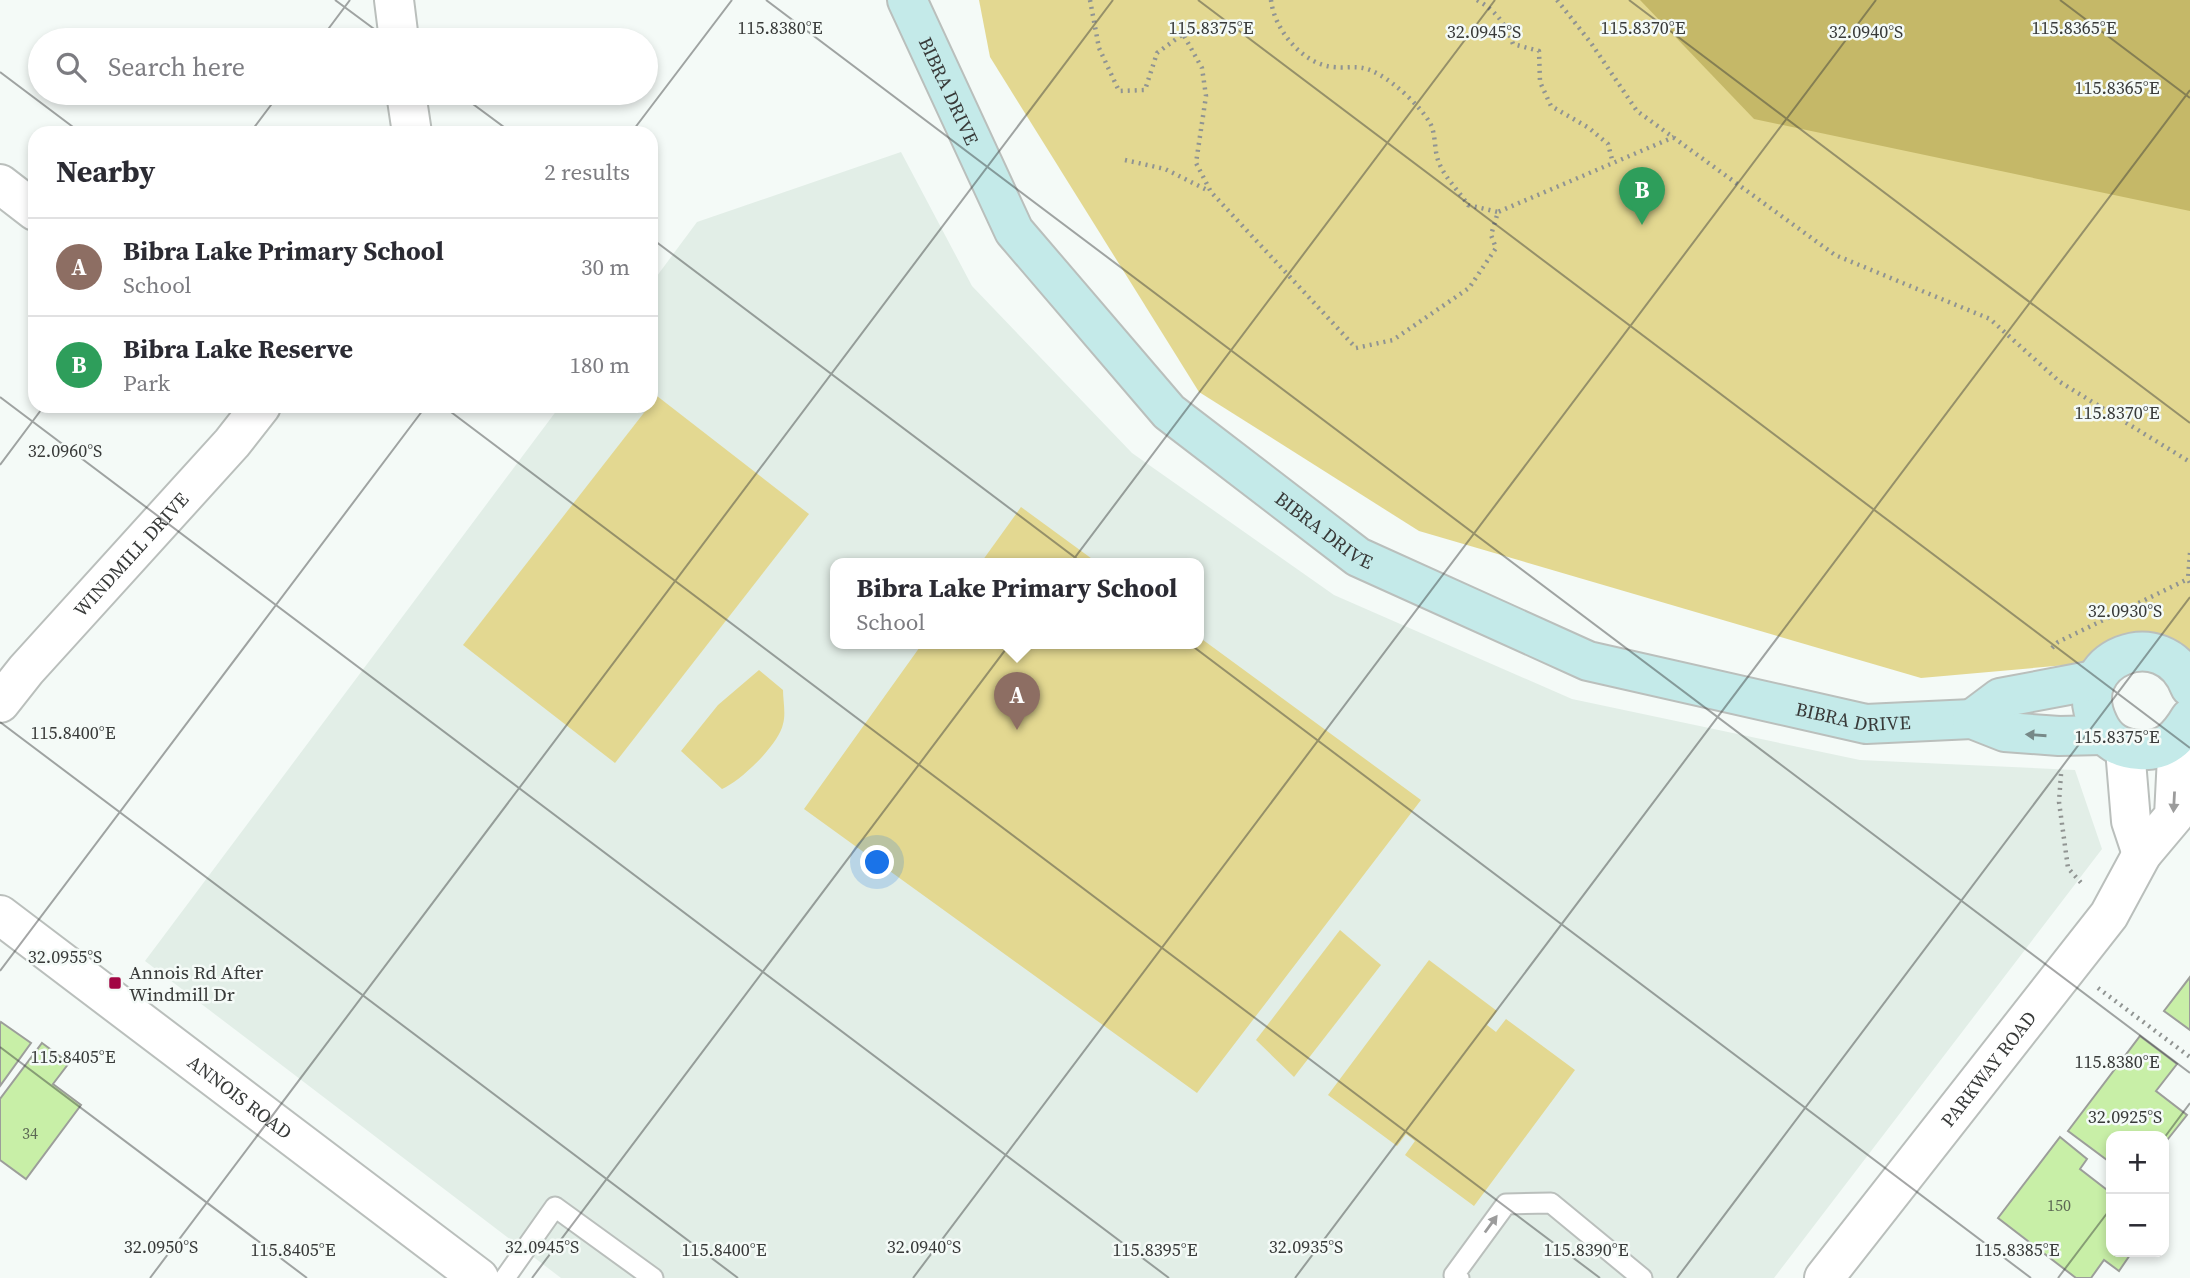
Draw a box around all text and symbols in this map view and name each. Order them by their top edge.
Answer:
text: 115.8380°E [737,15,823,40]
text: 115.8375°E [1168,15,1254,40]
text: 115.8370°E [1600,15,1686,40]
text: 115.8365°E [2031,15,2117,40]
text: 32.0945°S [1447,19,1521,44]
text: 32.0940°S [1829,19,1903,44]
search box [28,28,658,105]
street label: BIBRA DRIVE [913,32,985,149]
icon: search [52,48,90,86]
text: Search here [108,49,245,85]
text: 115.8365°E [2074,75,2160,100]
text: Nearby [56,151,155,192]
text: 2 results [544,156,630,188]
pin: B [1619,167,1665,225]
text: Bibra Lake Primary School [123,233,444,269]
text: A [71,251,87,283]
text: 30 m [581,251,630,283]
text: School [123,269,191,301]
text: Bibra Lake Reserve [123,331,353,367]
text: B [72,349,86,381]
text: 180 m [569,349,630,381]
text: Park [123,367,170,399]
text: 115.8370°E [2074,400,2160,425]
text: 32.0960°S [28,438,102,463]
street label: BIBRA DRIVE [1270,485,1377,575]
street label: WINDMILL DRIVE [67,487,194,622]
popup [830,558,1204,649]
text: Bibra Lake Primary School [857,570,1177,606]
text: 32.0930°S [2088,598,2162,623]
text: School [857,606,925,638]
pin: A [994,672,1040,730]
street label: BIBRA DRIVE [1793,695,1911,737]
text: 115.8400°E [30,720,116,745]
text: 115.8375°E [2074,724,2160,749]
one-way arrow [2025,729,2047,740]
one-way arrow [2169,791,2180,813]
your location [860,845,894,879]
text: 32.0955°S [28,944,102,969]
place label: Annois Rd After Windmill Dr [129,959,263,1007]
marker: Annois Rd After Windmill Dr [107,975,123,991]
street label: PARKWAY ROAD [1935,1005,2042,1132]
text: 115.8405°E [30,1044,116,1069]
street label: ANNOIS ROAD [182,1049,297,1145]
text: 115.8380°E [2074,1049,2160,1074]
text: 32.0925°S [2088,1104,2162,1129]
house number: 34 [22,1122,38,1144]
map controls [2106,1131,2169,1257]
button: + [2106,1131,2169,1194]
house number: 150 [2047,1194,2071,1216]
button: − [2106,1194,2169,1257]
one-way arrow [1484,1215,1498,1233]
text: 32.0950°S [124,1234,198,1259]
text: 32.0945°S [505,1234,579,1259]
text: 32.0940°S [887,1234,961,1259]
text: 32.0935°S [1269,1234,1343,1259]
text: 115.8405°E [250,1237,336,1262]
text: 115.8400°E [681,1237,767,1262]
text: 115.8395°E [1112,1237,1198,1262]
text: 115.8390°E [1543,1237,1629,1262]
text: 115.8385°E [1974,1237,2060,1262]

